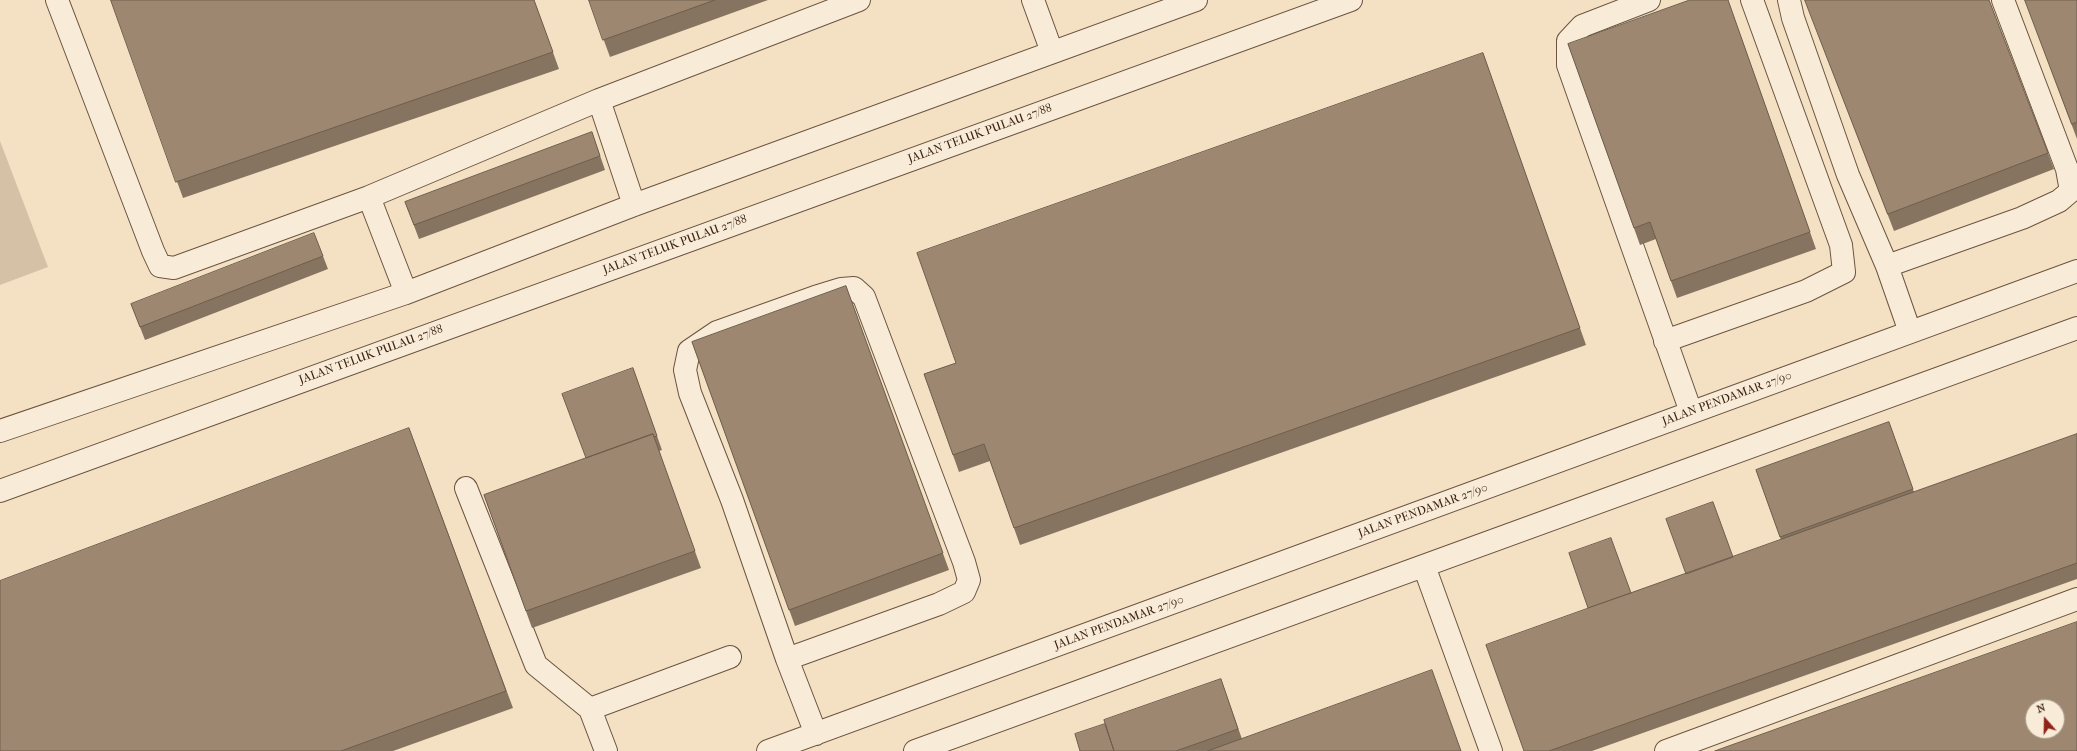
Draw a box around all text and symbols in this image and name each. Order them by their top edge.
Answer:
street label: JALAN TELUK PULAU 27/88 [906,101,1054,167]
street label: JALAN TELUK PULAU 27/88 [601,212,749,278]
street label: JALAN TELUK PULAU 27/88 [297,322,445,388]
street label: JALAN PENDAMAR 27/90 [1660,369,1794,429]
street label: JALAN PENDAMAR 27/90 [1356,481,1490,541]
street label: JALAN PENDAMAR 27/90 [1052,593,1186,653]
north arrow [2025,699,2065,739]
text: N [2035,701,2047,716]

